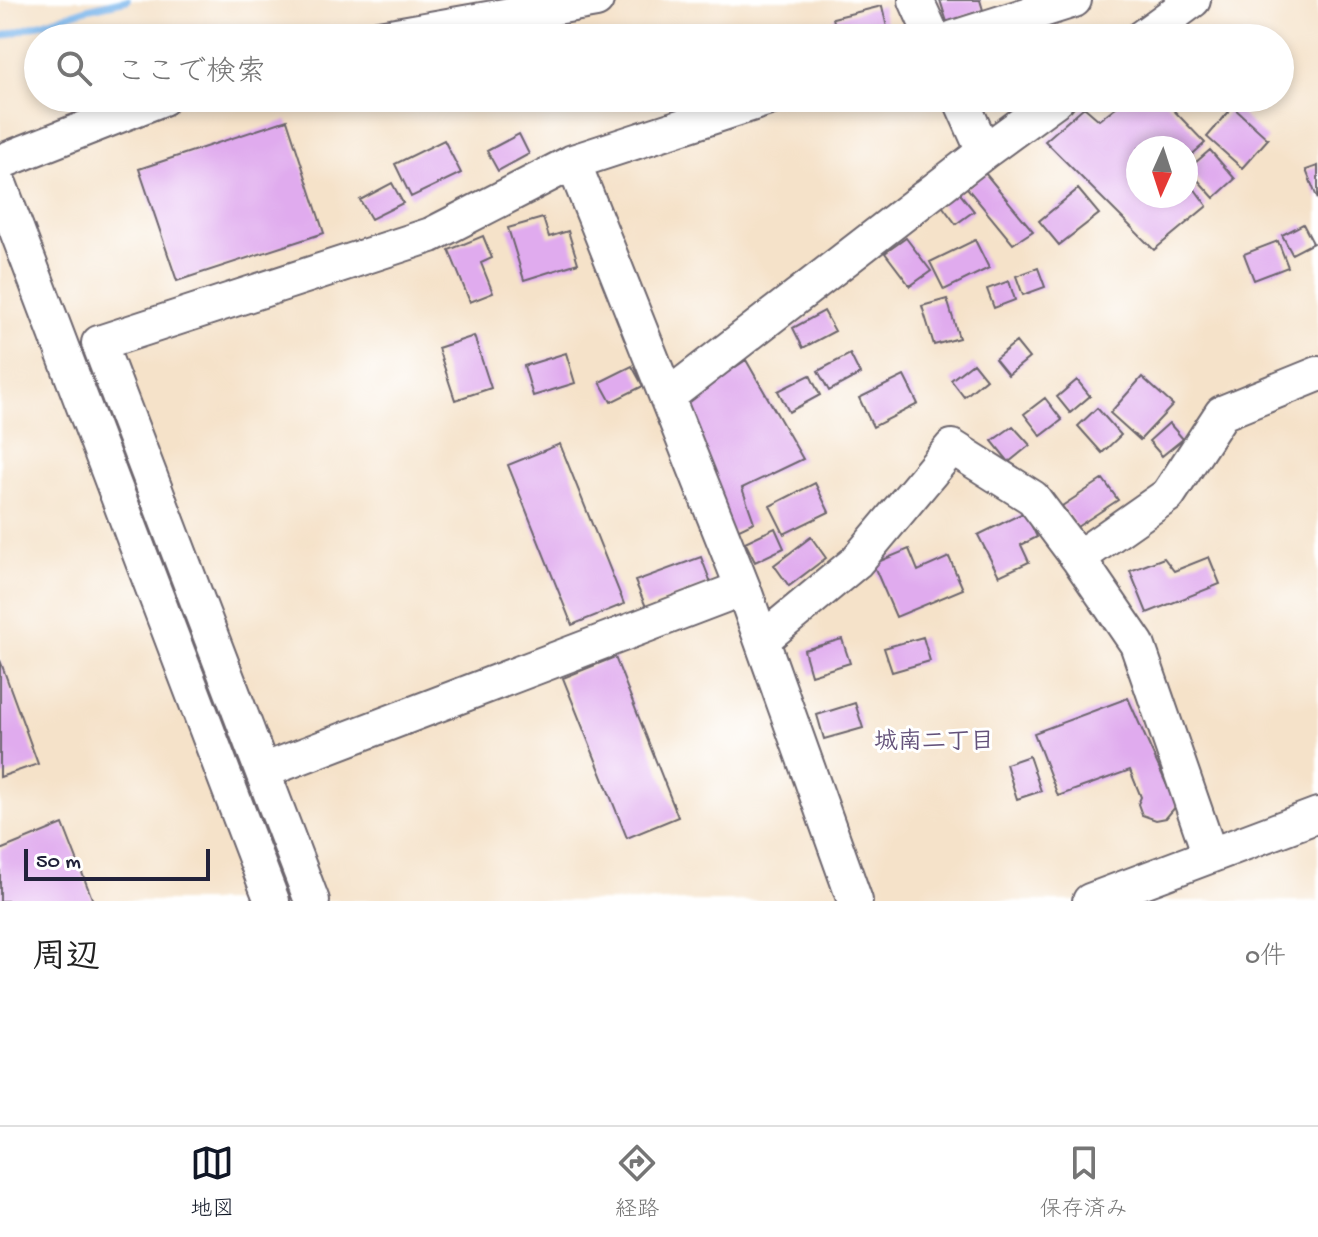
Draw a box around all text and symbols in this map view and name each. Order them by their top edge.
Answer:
search box [24,24,1294,112]
icon: search [52,46,96,90]
text: ここで検索 [116,57,266,92]
north arrow [1126,136,1198,208]
district label: 城南二丁目 [874,728,994,758]
scale bar [24,845,210,881]
text: 50 m [36,850,81,876]
text: 周辺 [32,940,100,980]
text: 0件 [1245,943,1286,974]
tab: 地図 [190,1141,234,1224]
tab: 経路 [615,1141,659,1224]
tab: 保存済み [1040,1141,1128,1224]

